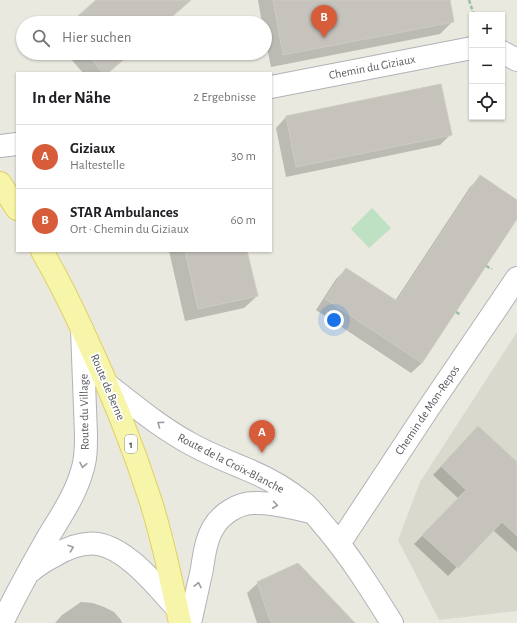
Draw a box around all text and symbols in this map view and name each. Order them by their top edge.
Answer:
pin: B [311,5,337,38]
map controls [469,12,505,120]
button: + [469,12,505,48]
search box [16,16,272,60]
icon: search [30,27,52,49]
text: Hier suchen [62,30,132,45]
button: − [469,48,505,84]
street label: Chemin du Giziaux [328,53,416,81]
button: locate [469,84,505,120]
text: In der Nähe [32,89,111,106]
text: 2 Ergebnisse [193,91,256,104]
text: Giziaux [70,141,115,156]
text: A [41,150,49,163]
text: 30 m [231,150,256,163]
text: Haltestelle [70,159,125,172]
text: STAR Ambulances [70,205,178,220]
text: B [41,214,49,227]
text: 60 m [230,214,256,227]
text: Ort · Chemin du Giziaux [70,223,189,236]
your location [324,310,344,330]
street label: Route de Berne [89,352,127,422]
street label: Chemin de Mon-Repos [393,363,461,457]
street label: Route du Village [77,374,91,450]
pin: A [249,420,275,453]
one-way arrow [157,422,164,429]
street label: Route de la Croix-Blanche [176,431,286,495]
road number: 1 [125,435,137,453]
one-way arrow [79,462,88,469]
one-way arrow [272,500,278,509]
one-way arrow [67,544,74,553]
one-way arrow [194,582,202,588]

